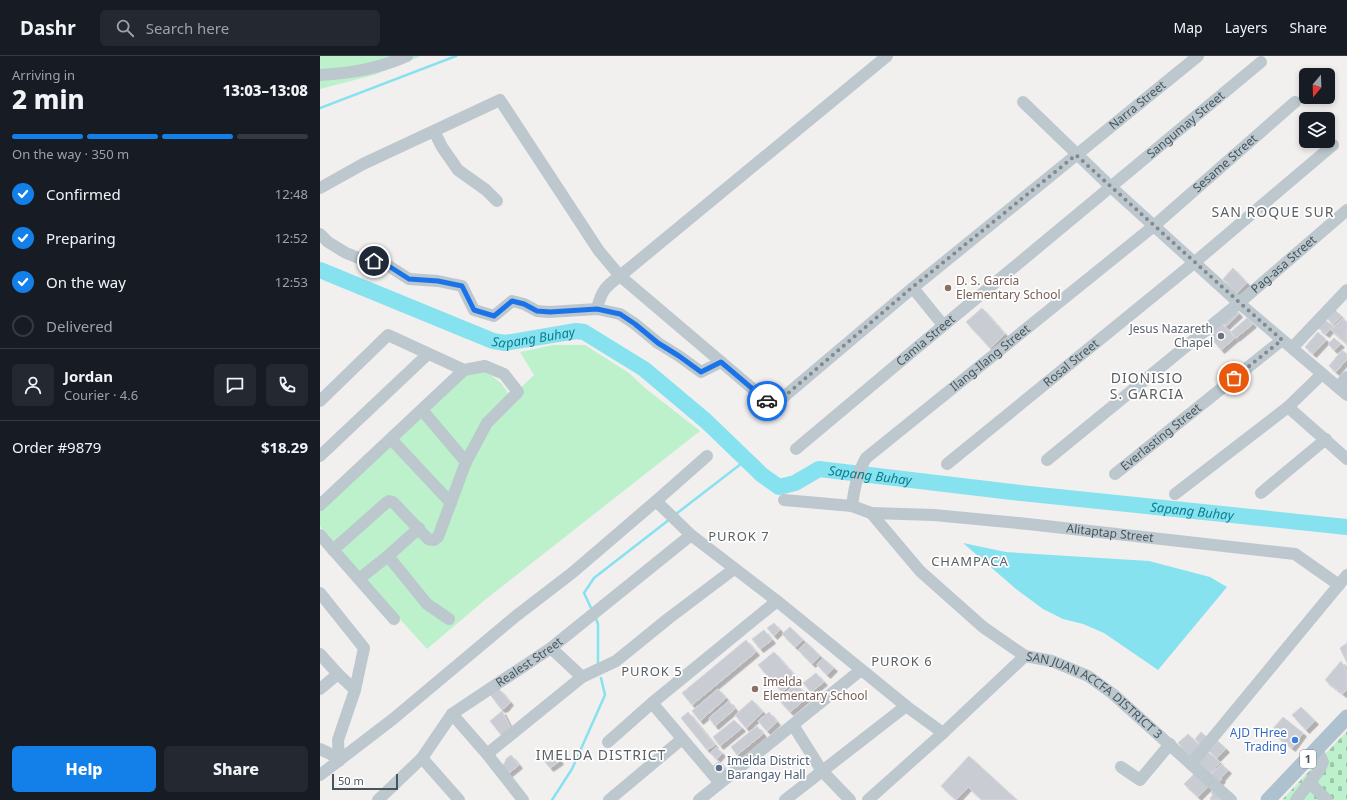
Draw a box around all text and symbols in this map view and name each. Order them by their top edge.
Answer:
search box [100,10,380,46]
text: Dashr [20,15,76,41]
icon: search [114,17,136,39]
text: Search here [146,18,229,38]
text: Map [1174,18,1203,37]
text: Layers [1225,18,1267,37]
text: Share [1289,18,1327,37]
text: Arriving in [12,66,75,84]
north arrow [1299,68,1335,104]
map controls [1299,68,1335,148]
street label: Narra Street [1105,76,1170,133]
text: 13:03–13:08 [223,80,308,100]
text: 2 min [12,81,85,117]
street label: Sangumay Street [1143,87,1228,162]
button: layers [1299,112,1335,148]
street label: Sesame Street [1189,130,1261,196]
text: On the way · 350 m [12,145,129,163]
icon: check [12,183,34,205]
text: Confirmed [46,184,121,204]
text: 12:48 [275,185,308,203]
district label: SAN ROQUE SUR [1212,202,1334,221]
icon: check [12,227,34,249]
text: Preparing [46,228,116,248]
text: 12:52 [275,229,308,247]
street label: Pag-asa Street [1247,231,1320,297]
pin [357,244,391,278]
icon: home [363,250,385,272]
icon: check [12,271,34,293]
text: On the way [46,272,126,292]
place label: D. S. Garcia Elementary School [956,272,1061,303]
text: 12:53 [275,273,308,291]
marker: D. S. Garcia Elementary School [943,283,953,293]
street label: Camia Street [892,310,959,370]
text: Delivered [46,316,113,336]
street label: Ilang-Ilang Street [946,320,1034,395]
place label: Jesus Nazareth Chapel [1128,320,1213,351]
water label: Sapang Buhay [491,322,577,352]
marker: Jesus Nazareth Chapel [1216,331,1226,341]
street label: Rosal Street [1039,334,1103,390]
pin [1217,361,1251,395]
button: person [12,364,54,406]
button: chat [214,364,256,406]
button: phone [266,364,308,406]
text: Jordan [64,366,113,386]
icon: bag [1223,367,1245,389]
district label: DIONISIO S. GARCIA [1110,368,1184,403]
courier [747,381,787,421]
text: Courier · 4.6 [64,386,138,404]
icon: car [756,390,778,412]
street label: Everlasting Street [1117,399,1205,474]
text: Order #9879 [12,437,101,457]
text: $18.29 [261,437,308,457]
water label: Sapang Buhay [827,461,914,489]
water label: Sapang Buhay [1150,498,1236,524]
street label: Alitaptap Street [1066,519,1155,546]
district label: PUROK 7 [708,527,770,545]
district label: CHAMPACA [931,552,1009,570]
street label: Realest Street [492,633,566,691]
street label: SAN JUAN ACCFA DISTRICT 3 [1025,647,1166,742]
district label: PUROK 6 [871,652,933,670]
district label: PUROK 5 [621,662,683,680]
place label: Imelda Elementary School [763,673,868,704]
marker: Imelda Elementary School [750,684,760,694]
place label: AJD THree Trading [1230,724,1287,755]
marker: AJD THree Trading [1290,735,1300,745]
district label: IMELDA DISTRICT [536,745,666,764]
button: Help [12,746,156,792]
button: Share [164,746,308,792]
road number: 1 [1300,750,1316,768]
place label: Imelda District Barangay Hall [727,752,810,783]
marker: Imelda District Barangay Hall [714,763,724,773]
scale bar [332,772,398,791]
text: 50 m [338,773,364,788]

